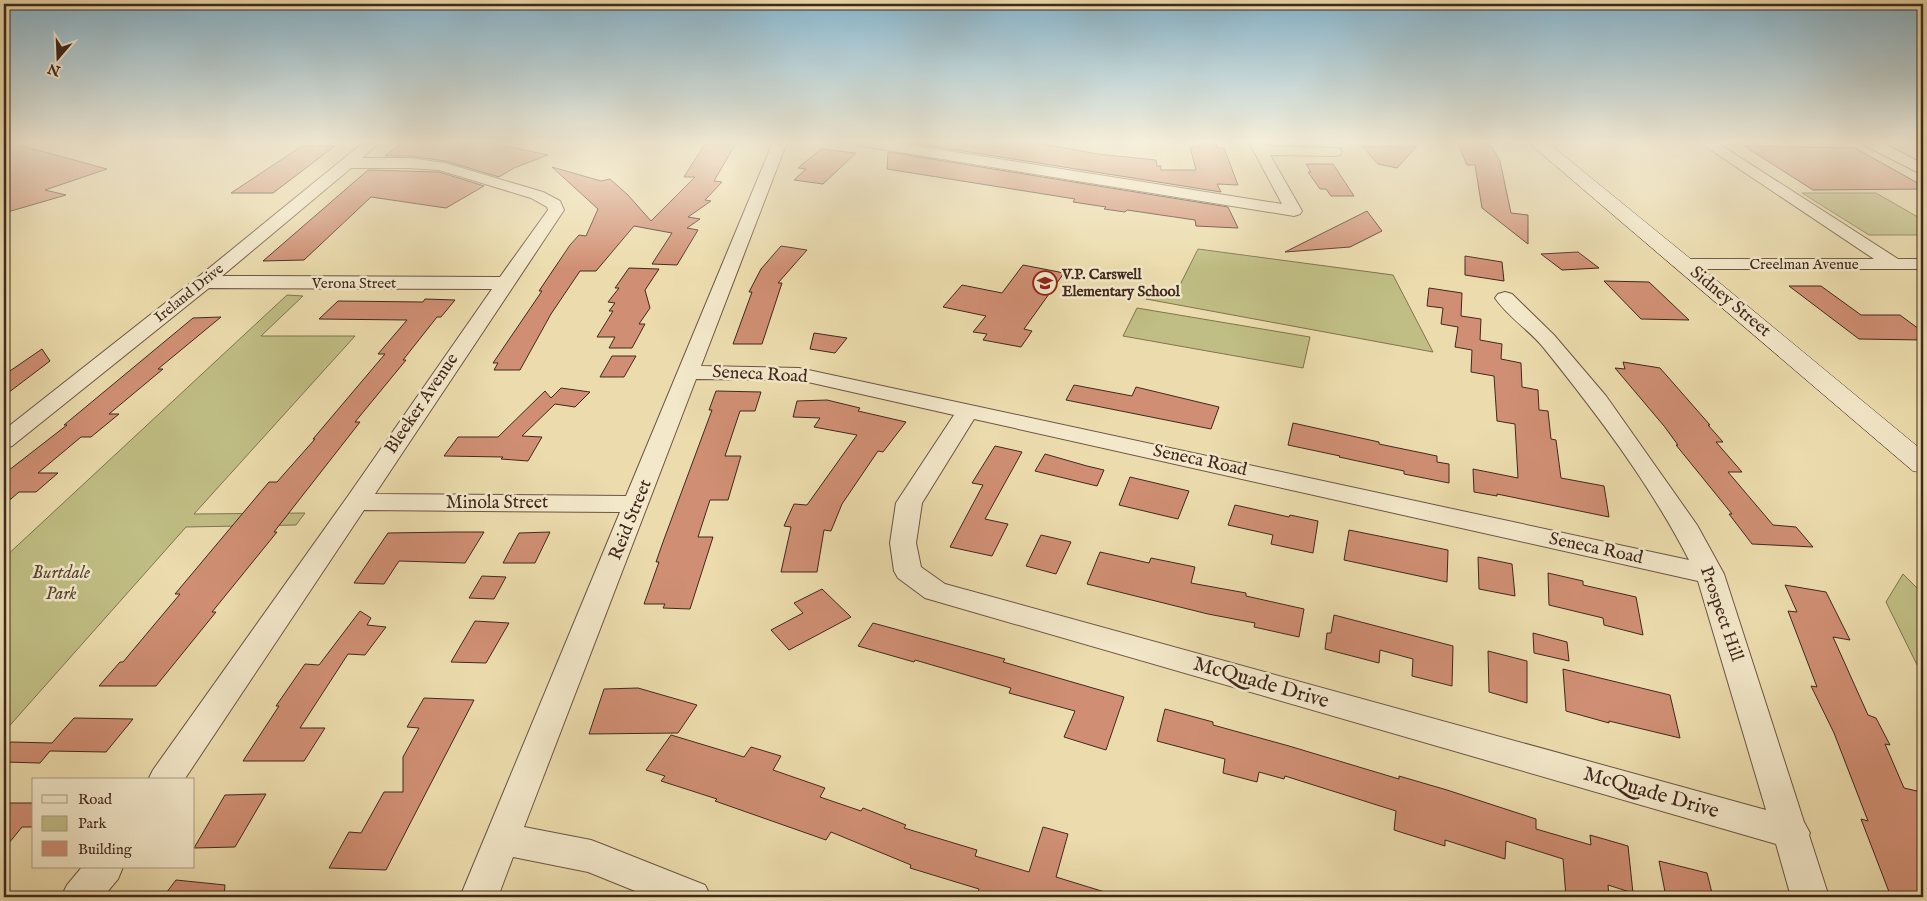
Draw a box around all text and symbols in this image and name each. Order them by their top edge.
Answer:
north arrow [32,32,82,82]
text: N [45,59,64,80]
street label: Creelman Avenue [1749,255,1859,274]
street label: Ireland Drive [151,259,228,327]
street label: Sidney Street [1685,261,1775,343]
place label: V.P. Carswell Elementary School [1061,265,1181,301]
school or university icon: V.P. Carswell Elementary School [1032,270,1058,296]
street label: Verona Street [311,274,396,293]
street label: Bleeker Avenue [380,349,464,459]
street label: Seneca Road [712,361,809,389]
street label: Seneca Road [1151,440,1249,482]
street label: Reid Street [604,476,658,564]
street label: Minola Street [446,492,548,515]
street label: Seneca Road [1547,528,1645,570]
park label: Burtdale Park [32,562,90,606]
street label: Prospect Hill [1694,563,1748,665]
street label: McQuade Drive [1190,651,1332,715]
street label: McQuade Drive [1580,761,1722,825]
legend [32,778,195,868]
text: Road [78,790,113,809]
text: Park [78,814,108,833]
text: Building [78,840,133,859]

